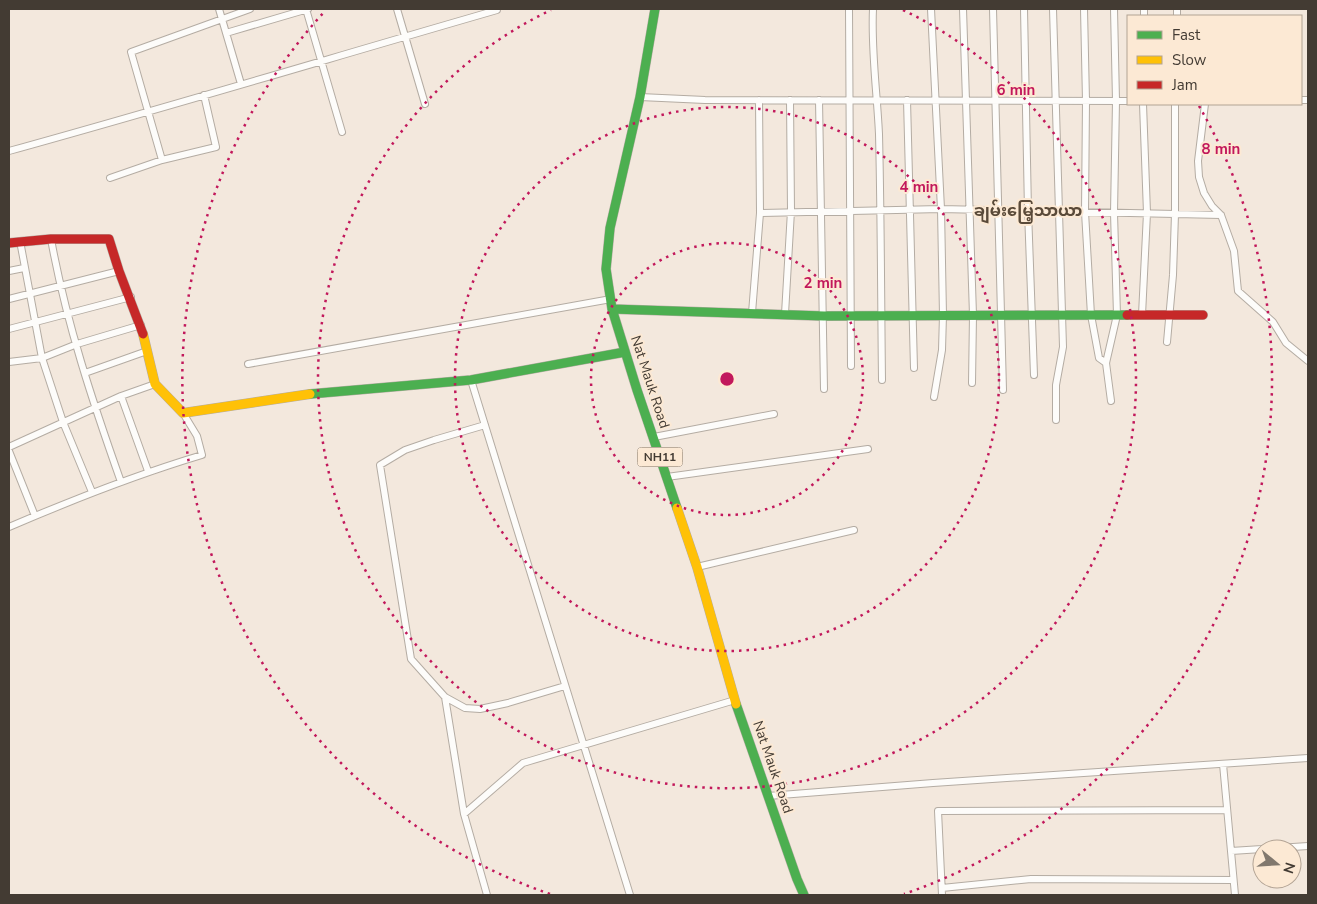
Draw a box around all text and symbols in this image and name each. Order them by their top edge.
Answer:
legend [1127,15,1302,105]
text: Fast [1172,25,1201,45]
text: Slow [1172,50,1207,70]
text: Jam [1171,75,1198,95]
text: 6 min [997,80,1035,100]
text: 8 min [1202,139,1240,159]
text: 4 min [900,177,938,197]
district label: ချမ်းမြေ့သာယာ [974,199,1082,224]
text: 2 min [804,273,842,293]
street label: Nat Mauk Road [626,333,674,431]
centre of rings [718,370,736,388]
road number: NH11 [638,448,682,467]
street label: Nat Mauk Road [748,718,798,816]
north arrow [1252,839,1302,889]
text: N [1278,860,1300,876]

